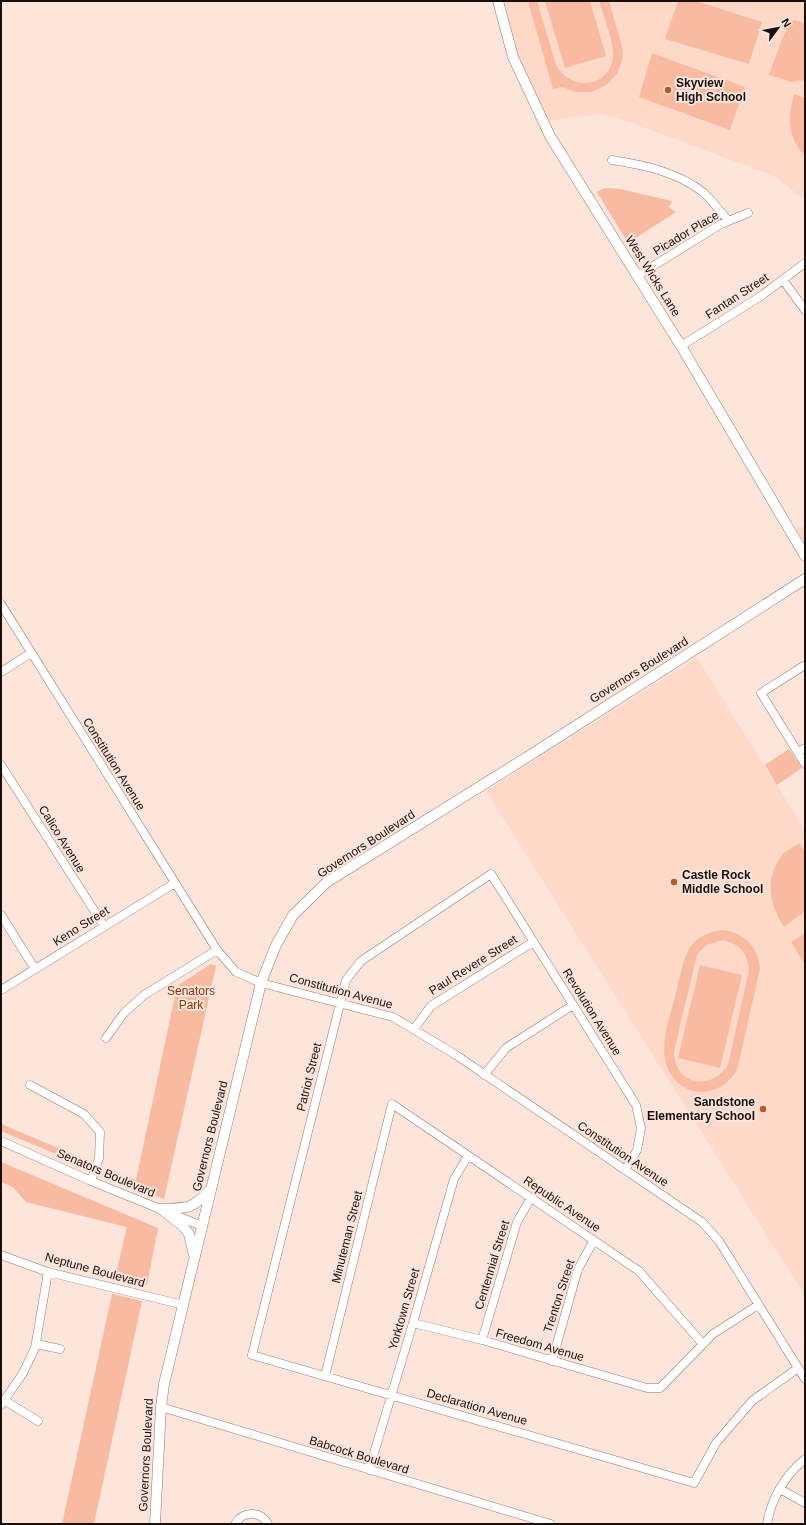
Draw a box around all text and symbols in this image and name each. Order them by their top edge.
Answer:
north arrow [758,8,798,48]
text: N [779,16,794,29]
place label: Skyview High School [676,76,746,104]
marker: Skyview High School [663,85,673,95]
street label: Picador Place [651,208,722,258]
street label: West Wicks Lane [623,233,684,319]
street label: Fantan Street [703,270,772,322]
street label: Governors Boulevard [587,634,691,706]
street label: Constitution Avenue [80,715,148,813]
street label: Calico Avenue [36,803,88,875]
street label: Governors Boulevard [315,807,417,881]
place label: Castle Rock Middle School [682,868,763,896]
marker: Castle Rock Middle School [669,877,679,887]
street label: Keno Street [50,903,112,949]
street label: Paul Revere Street [426,932,520,998]
street label: Revolution Avenue [560,966,625,1058]
street label: Constitution Avenue [288,970,395,1012]
park label: Senators Park [167,984,215,1012]
street label: Patriot Street [294,1041,324,1113]
street label: Governors Boulevard [189,1079,231,1193]
place label: Sandstone Elementary School [647,1095,755,1123]
marker: Sandstone Elementary School [758,1104,768,1114]
street label: Constitution Avenue [575,1118,671,1190]
street label: Senators Boulevard [55,1146,157,1200]
street label: Republic Avenue [521,1173,603,1235]
street label: Minuteman Street [329,1189,365,1285]
street label: Centennial Street [472,1218,512,1311]
street label: Neptune Boulevard [44,1250,146,1290]
street label: Trenton Street [541,1257,578,1334]
street label: Yorktown Street [386,1266,423,1351]
street label: Freedom Avenue [494,1326,586,1364]
street label: Declaration Avenue [425,1386,529,1428]
street label: Governors Boulevard [136,1398,156,1512]
street label: Babcock Boulevard [308,1433,410,1477]

